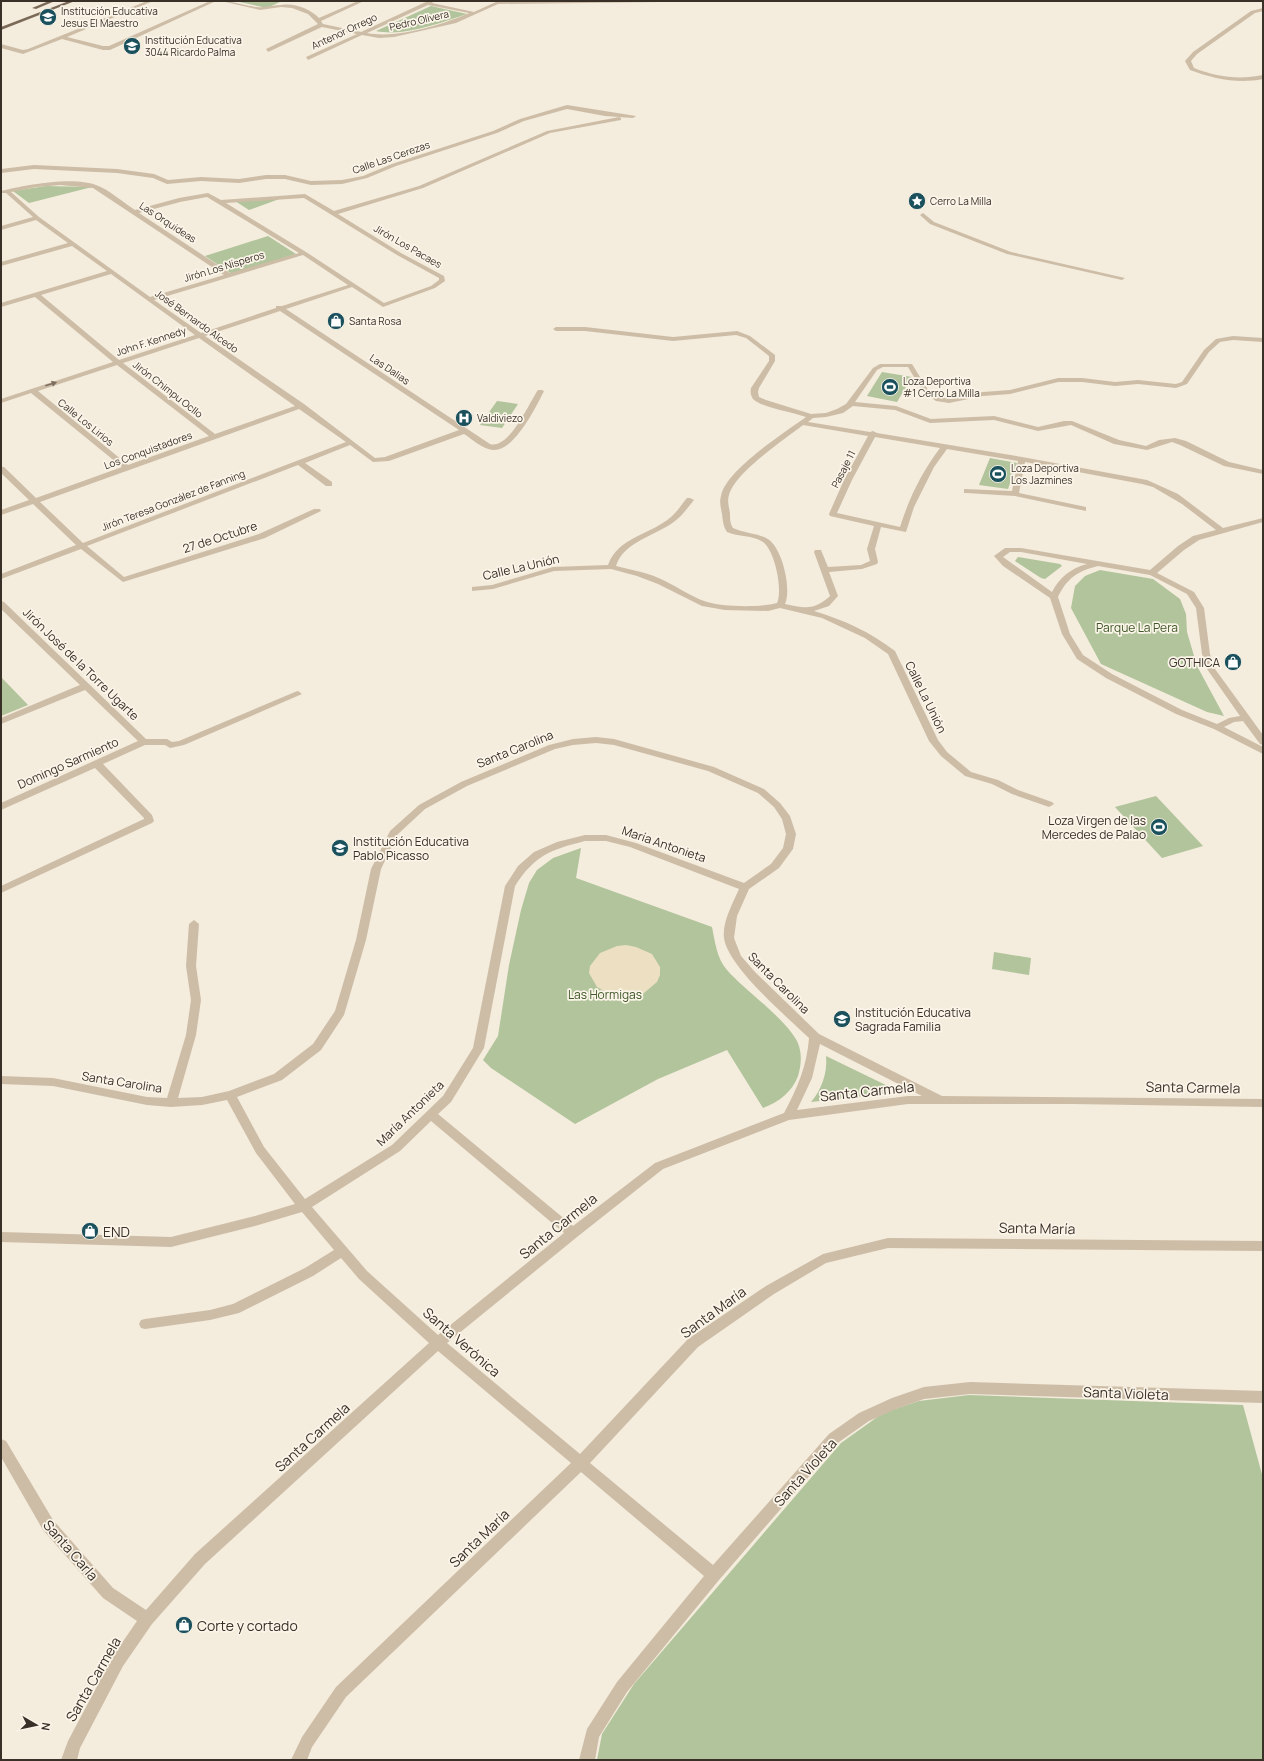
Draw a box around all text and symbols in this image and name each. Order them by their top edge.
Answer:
place label: Institución Educativa Jesus El Maestro [61,4,158,30]
street label: Pedro Olivera [388,6,450,34]
school or university icon: Institución Educativa Jesus El Maestro [38,7,58,27]
street label: Antenor Orrego [309,10,379,52]
place label: Institución Educativa 3044 Ricardo Palma [145,33,242,59]
school or university icon: Institución Educativa 3044 Ricardo Palma [122,36,142,56]
street label: Calle Las Cerezas [350,137,432,177]
place icon: Cerro La Milla [907,191,927,211]
place label: Cerro La Milla [930,194,992,208]
street label: Las Orquideas [137,198,199,246]
street label: Jirón Los Pacaes [372,221,444,271]
street label: Jirón Los Nísperos [182,247,266,285]
street label: José Bernardo Alcedo [153,286,242,356]
shop icon: Santa Rosa [326,311,346,331]
place label: Santa Rosa [349,314,401,328]
street label: John F. Kennedy [114,323,189,359]
street label: Las Dalias [367,350,413,388]
street label: Jirón Chimpu Ocllo [130,357,206,421]
place label: Loza Deportiva #1 Cerro La Milla [903,374,980,400]
sports icon: Loza Deportiva #1 Cerro La Milla [880,377,900,397]
one-way arrow [46,381,58,387]
street label: Calle Los Lirios [55,395,117,449]
hospital icon: Valdiviezo [454,408,474,428]
place label: Valdiviezo [477,411,523,425]
street label: Los Conquistadores [102,428,194,472]
street label: Pasaje 11 [828,448,858,490]
place label: Loza Deportiva Los Jazmines [1011,461,1079,487]
sports icon: Loza Deportiva Los Jazmines [988,464,1008,484]
street label: Jirón Teresa González de Fanning [99,466,247,534]
street label: 27 de Octubre [181,517,259,557]
street label: Calle La Unión [481,550,561,584]
street label: Jirón José de la Torre Ugarte [19,604,143,724]
park label: Parque La Pera [1096,619,1178,636]
shop icon: GOTHICA [1223,652,1243,672]
place label: GOTHICA [1169,654,1220,671]
street label: Calle La Unión [901,658,951,736]
street label: Santa Carolina [474,726,556,772]
street label: Domingo Sarmiento [15,733,121,793]
place label: Loza Virgen de las Mercedes de Palao [1042,812,1146,843]
sports icon: Loza Virgen de las Mercedes de Palao [1149,817,1169,837]
street label: María Antonieta [620,822,708,866]
place label: Institución Educativa Pablo Picasso [353,833,469,864]
school or university icon: Institución Educativa Pablo Picasso [330,838,350,858]
street label: Santa Carolina [744,948,814,1018]
park label: Las Hormigas [568,986,642,1003]
place label: Institución Educativa Sagrada Familia [855,1004,971,1035]
school or university icon: Institución Educativa Sagrada Familia [832,1009,852,1029]
street label: Santa Carolina [81,1067,163,1097]
street label: María Antonieta [373,1076,447,1150]
street label: Santa Carmela [819,1077,915,1105]
street label: Santa Carmela [1145,1077,1241,1097]
street label: Santa Carmela [515,1189,601,1263]
street label: Santa María [999,1218,1075,1238]
shop icon: END [80,1221,100,1241]
place label: END [103,1222,130,1241]
street label: Santa María [676,1282,750,1342]
street label: Santa Verónica [419,1303,505,1381]
street label: Santa Violeta [1083,1382,1169,1404]
street label: Santa Carmela [270,1398,354,1476]
street label: Santa Violeta [769,1434,841,1510]
street label: Santa María [445,1505,513,1571]
street label: Santa Carla [39,1516,103,1584]
shop icon: Corte y cortado [174,1615,194,1635]
place label: Corte y cortado [197,1616,298,1635]
street label: Santa Carmela [61,1633,125,1725]
north arrow [16,1705,56,1745]
text: N [38,1722,54,1732]

